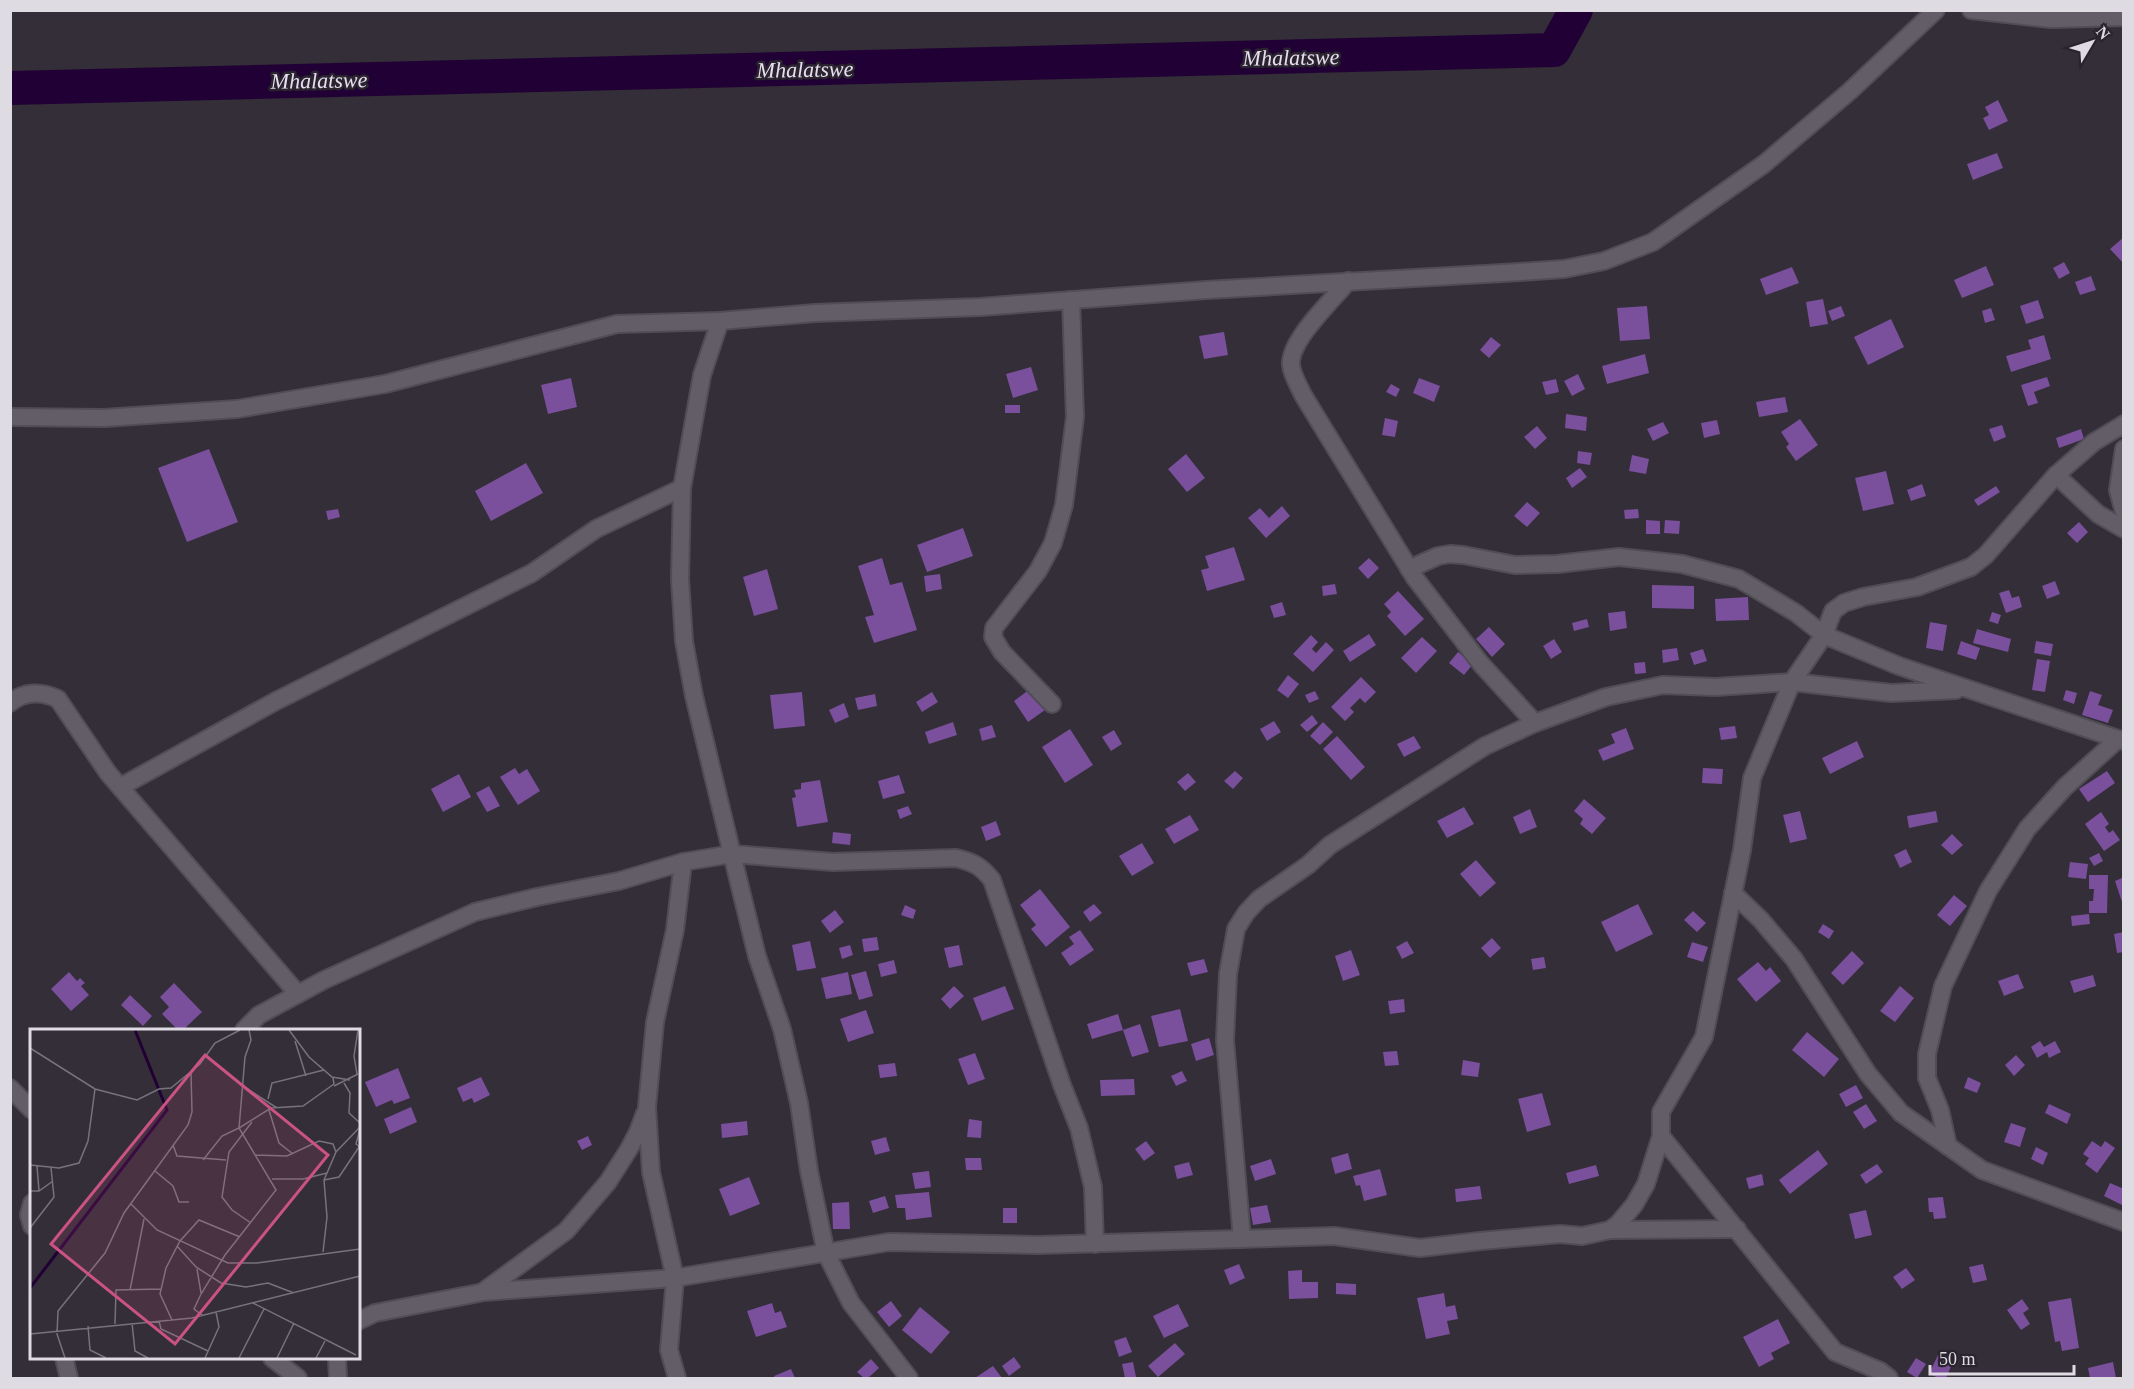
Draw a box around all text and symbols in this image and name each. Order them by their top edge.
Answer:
north arrow [2062,12,2122,72]
text: N [2093,23,2114,43]
water label: Mhalatswe [1242,44,1340,71]
water label: Mhalatswe [756,56,854,83]
water label: Mhalatswe [270,67,368,94]
inset map [30,1029,360,1359]
scale bar [1930,1338,2074,1376]
text: 50 m [1939,1349,1976,1369]

